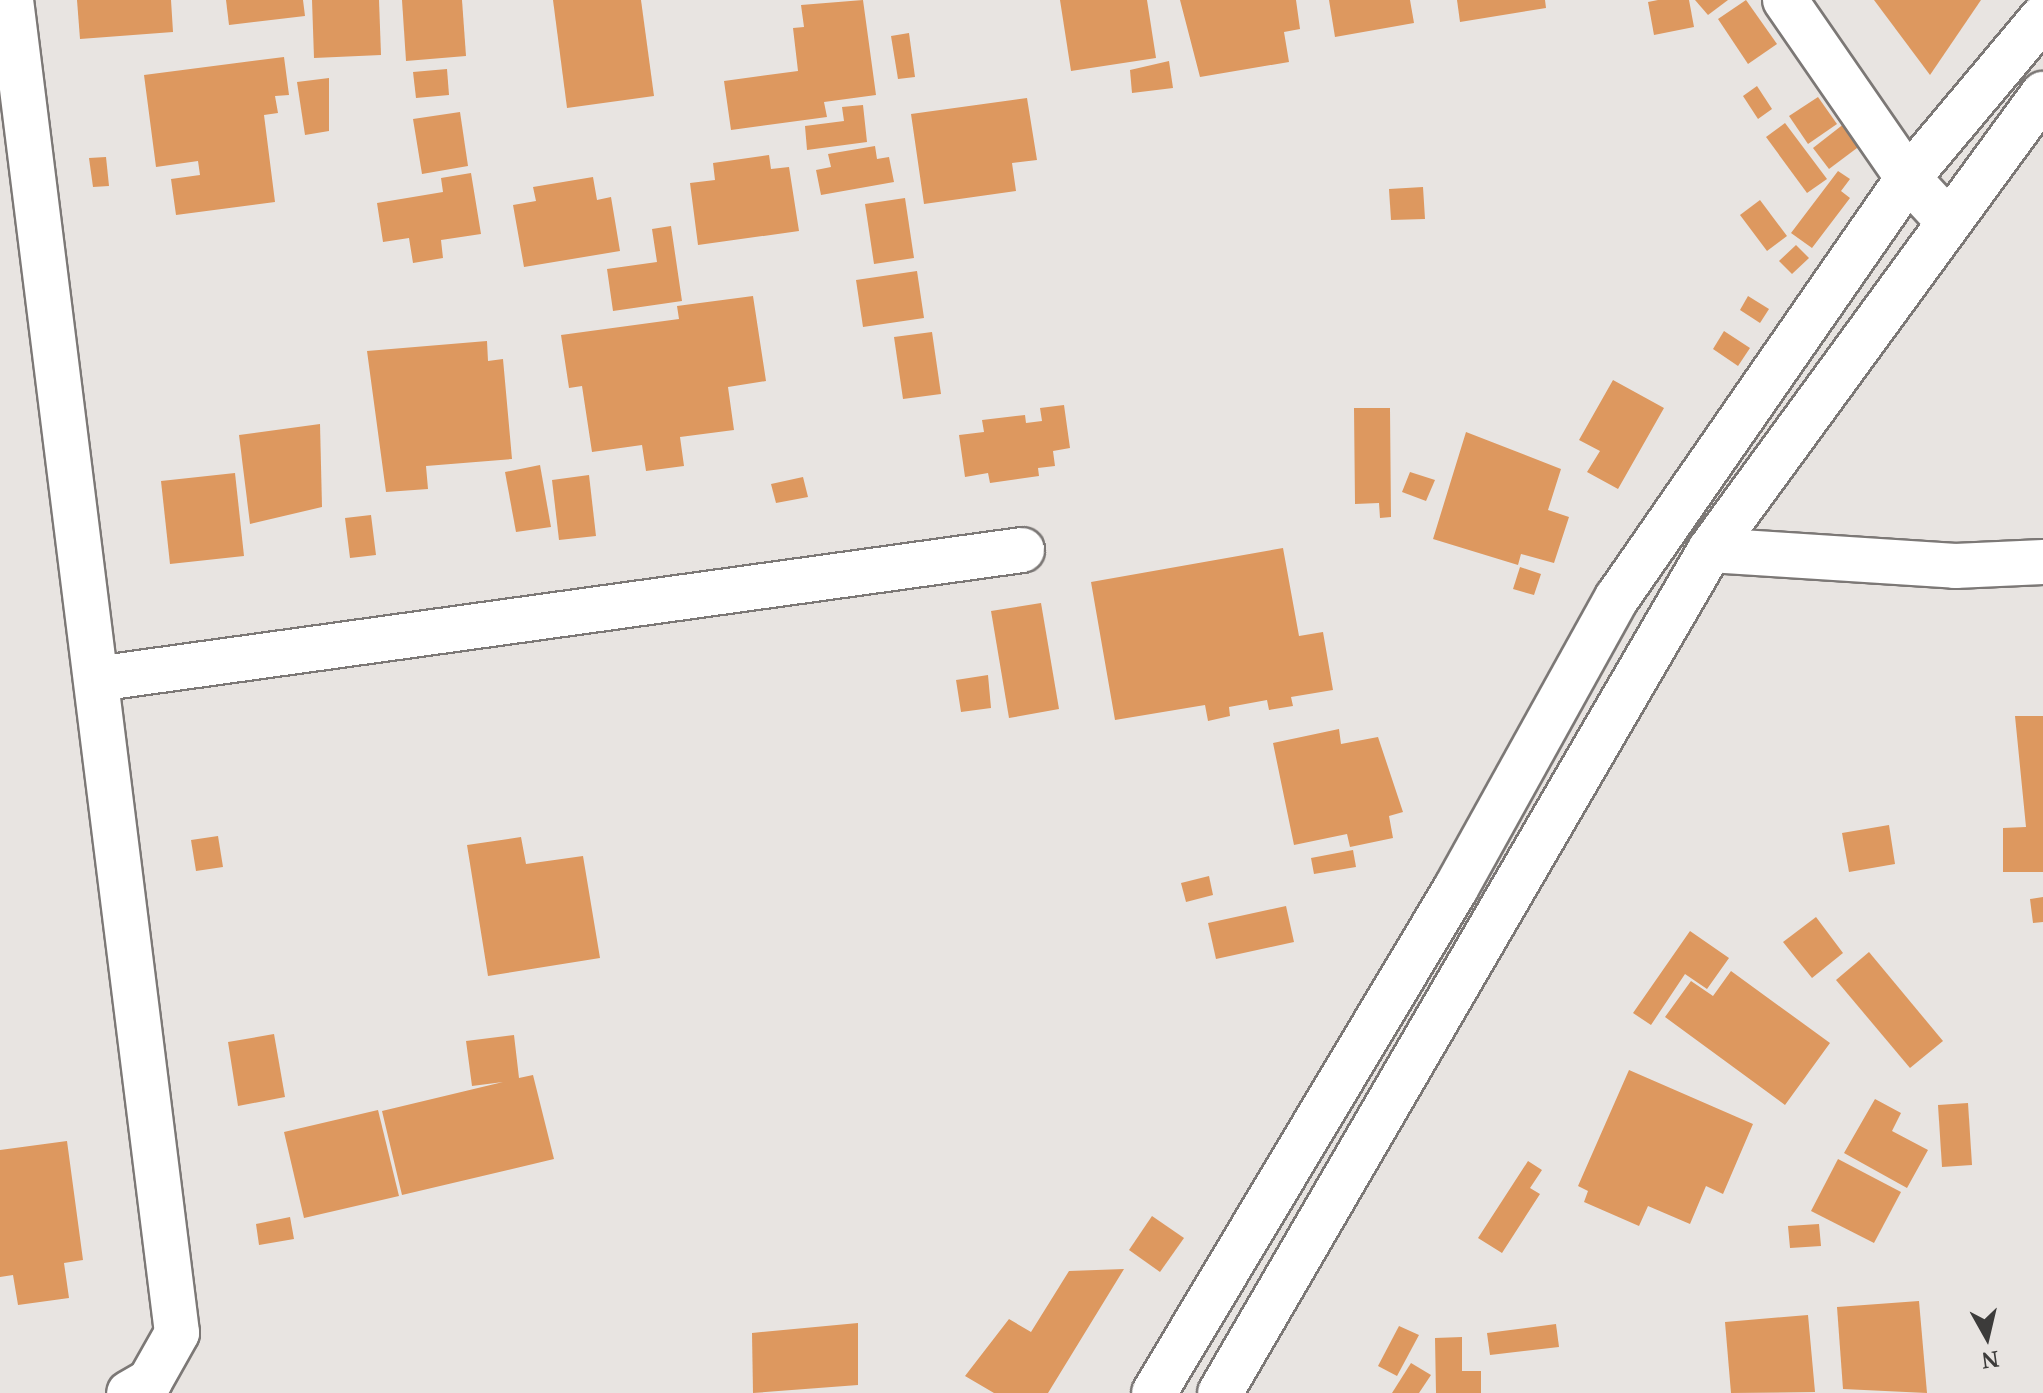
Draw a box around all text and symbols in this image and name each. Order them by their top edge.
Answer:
north arrow [1947,1297,2027,1377]
text: N [1980,1345,2001,1377]

